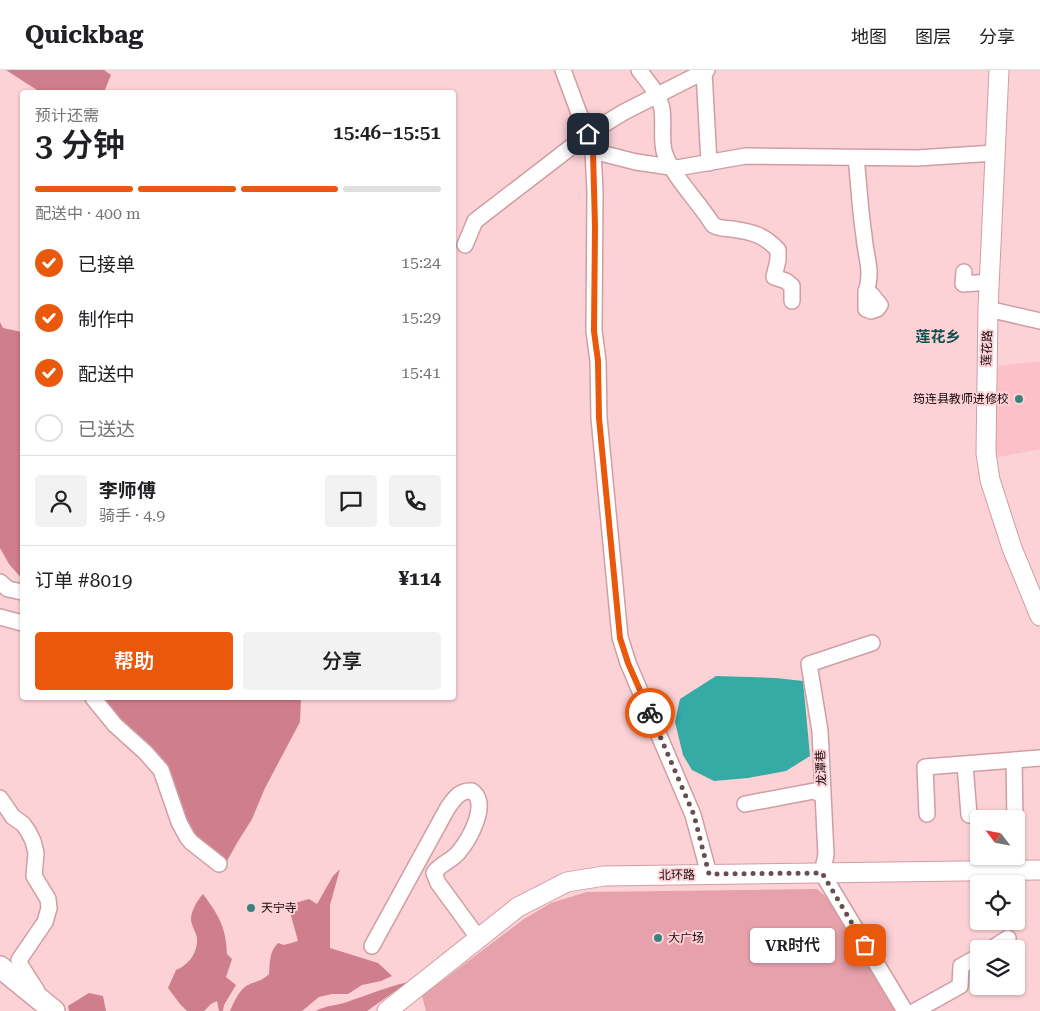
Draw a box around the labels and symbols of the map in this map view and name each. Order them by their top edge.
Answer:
pin [567,113,609,155]
district label: 莲花乡 [915,328,961,346]
street label: 莲花路 [979,330,995,366]
place label: 筠连县教师进修校 [913,392,1009,406]
marker: 筠连县教师进修校 [1013,393,1025,405]
courier [625,688,675,738]
street label: 龙潭巷 [813,750,829,786]
north arrow [970,810,1025,865]
street label: 北环路 [659,868,695,882]
place label: 天宁寺 [261,901,297,915]
marker: 天宁寺 [245,902,257,914]
pin [844,924,886,966]
callout: VR时代 [750,928,835,962]
place label: 大广场 [668,931,704,945]
marker: 大广场 [652,932,664,944]

